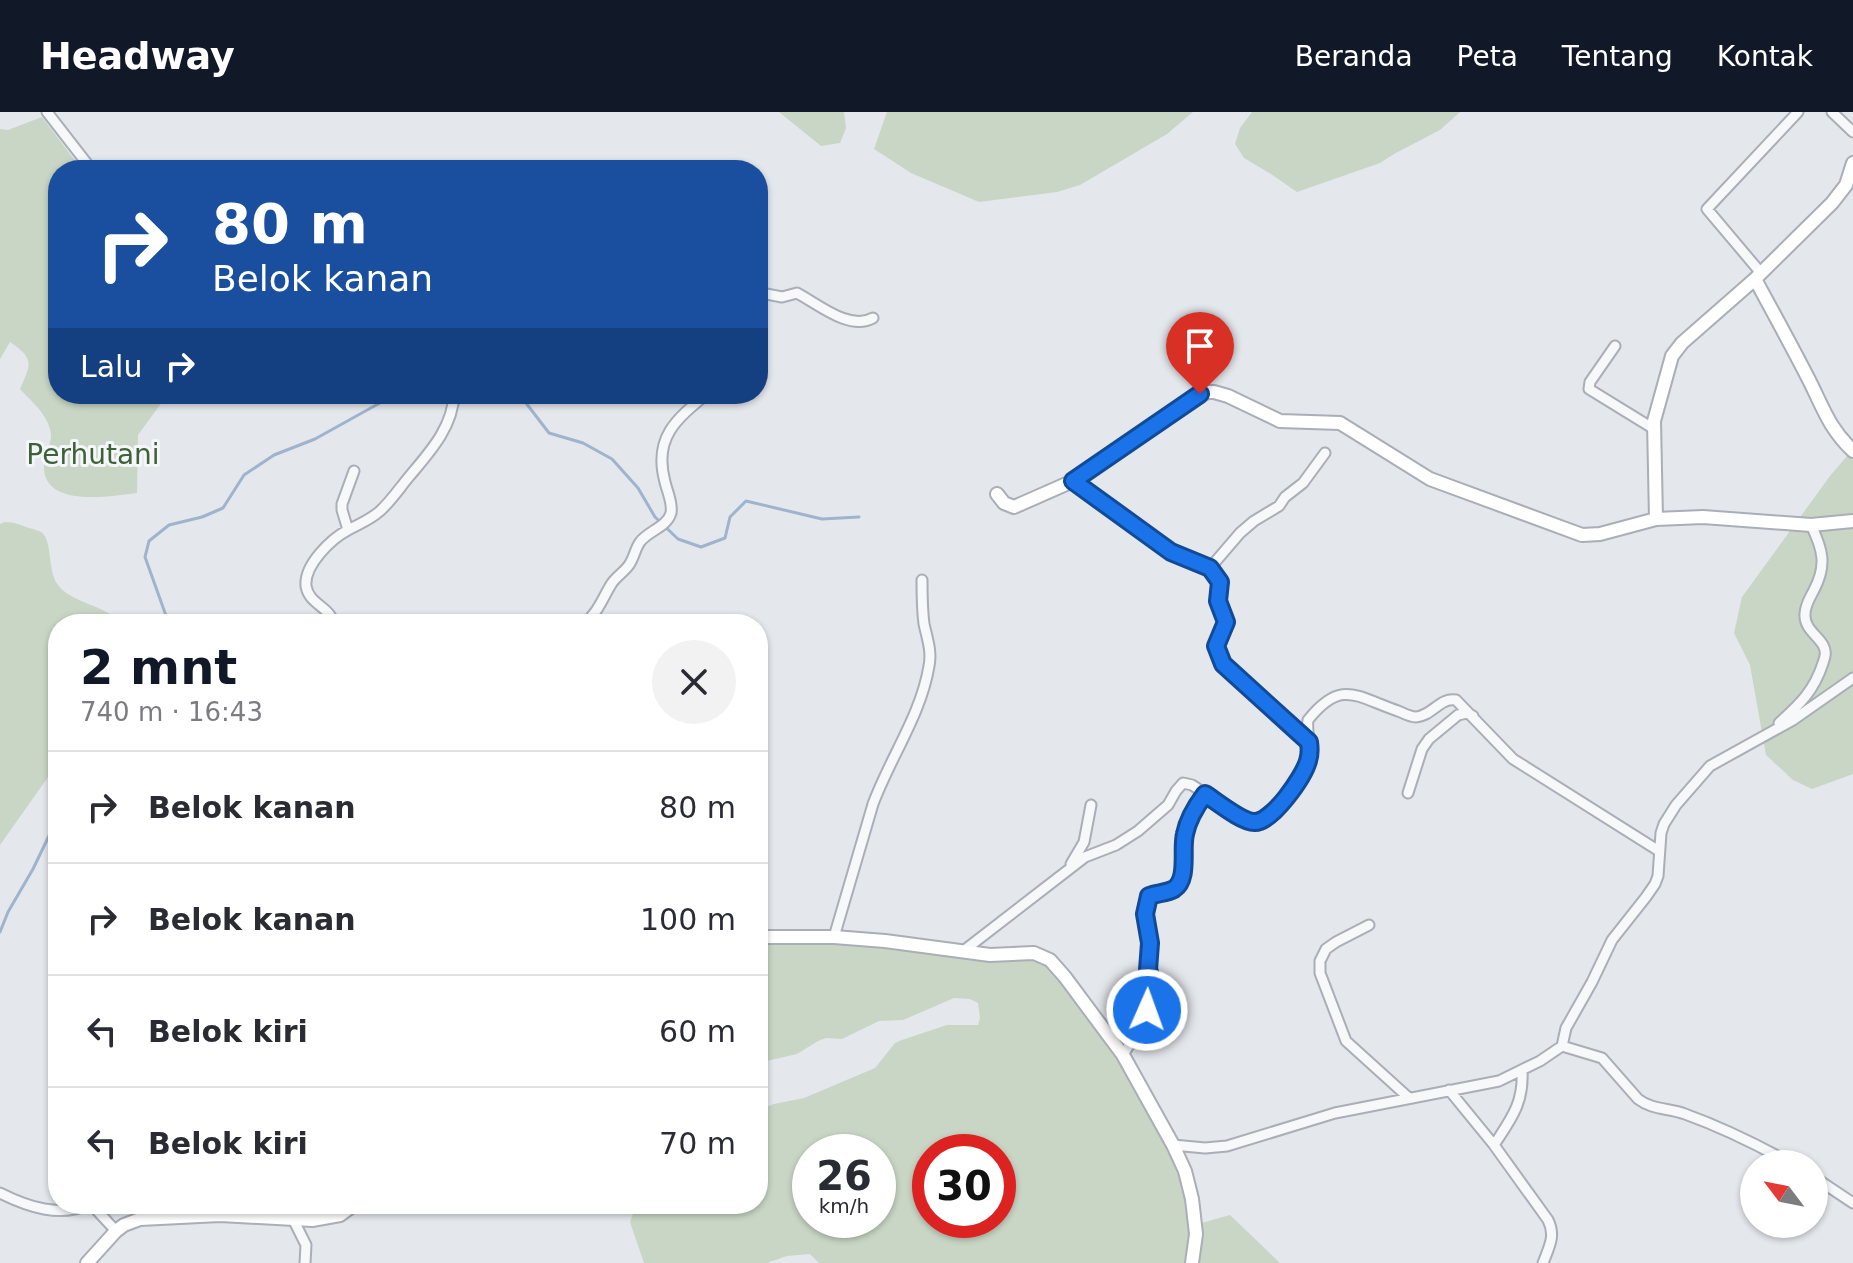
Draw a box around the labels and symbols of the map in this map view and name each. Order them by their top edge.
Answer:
pin [1166,312,1234,394]
park label: Perhutani [26,438,160,471]
position arrow [1105,968,1189,1052]
speed limit sign: 30 [912,1134,1016,1238]
north arrow [1740,1150,1828,1238]

